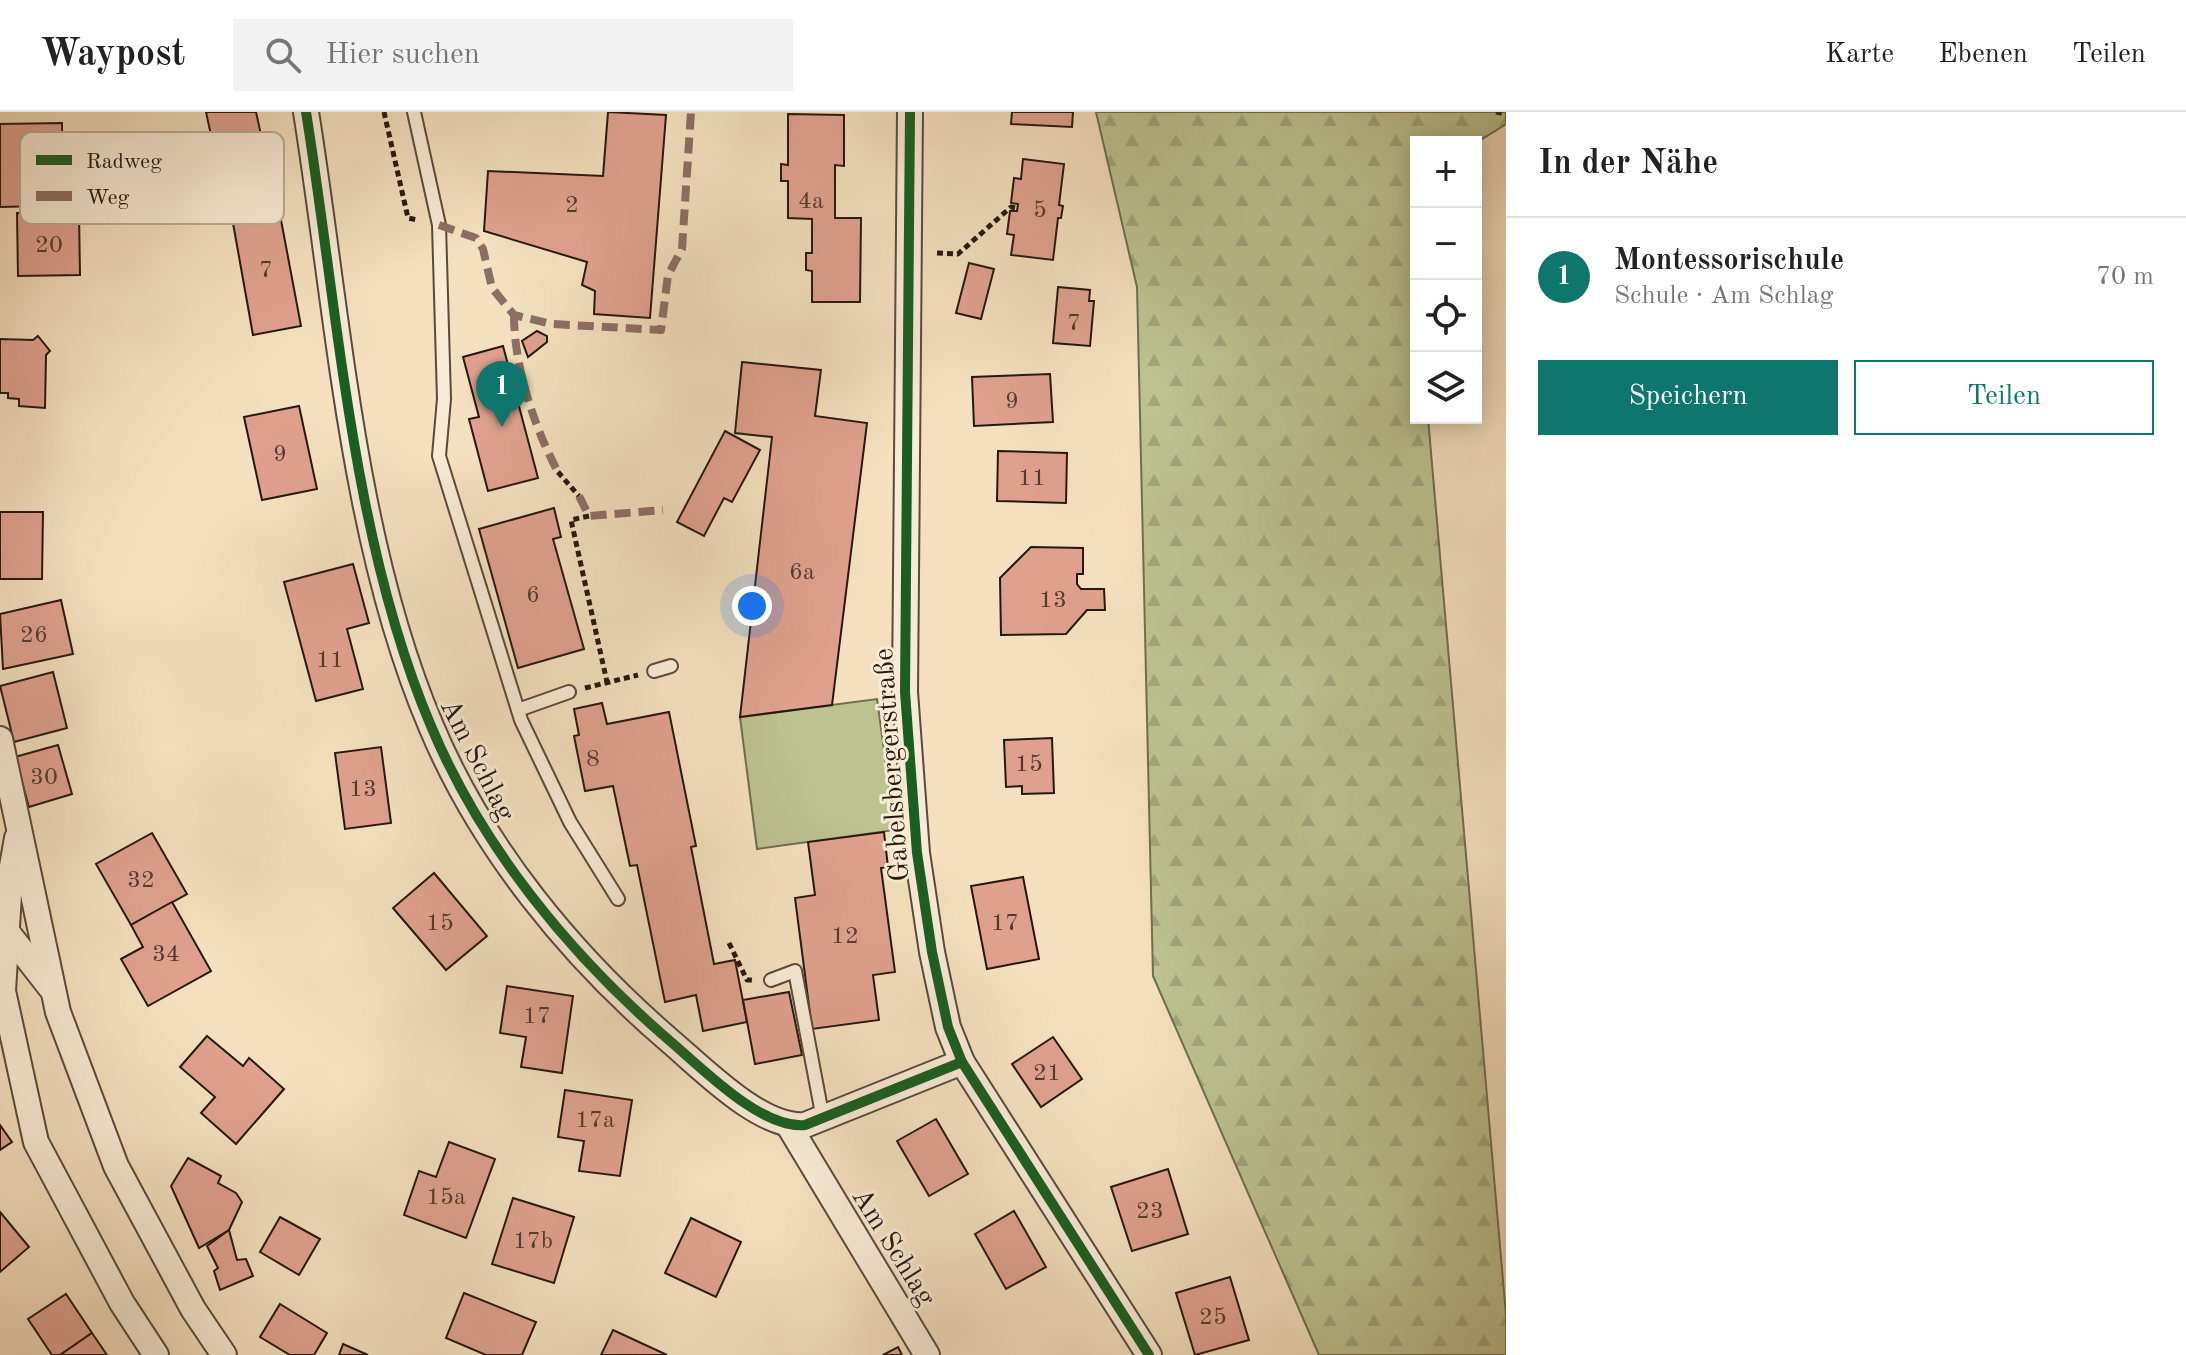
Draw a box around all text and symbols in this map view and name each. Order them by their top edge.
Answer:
search box [233,19,793,91]
icon: search [261,33,305,77]
text: Waypost [40,36,185,74]
text: Hier suchen [325,40,480,70]
text: Karte [1825,41,1894,69]
text: Ebenen [1938,41,2028,69]
text: Teilen [2072,41,2146,69]
legend [20,132,284,224]
map controls [1410,136,1482,424]
button: + [1410,136,1482,208]
text: In der Nähe [1538,147,1718,181]
text: Radweg [86,151,162,173]
text: Weg [86,187,130,209]
house number: 4a [798,190,824,214]
house number: 2 [565,194,579,218]
house number: 5 [1033,199,1047,223]
button: − [1410,208,1482,280]
house number: 20 [35,234,63,258]
text: Montessorischule [1614,246,1844,276]
house number: 7 [259,259,273,283]
text: 1 [1556,264,1572,290]
text: 70 m [2096,264,2154,290]
button: locate [1410,280,1482,352]
text: Schule · Am Schlag [1614,283,1834,309]
house number: 7 [1067,312,1081,336]
button: layers [1410,352,1482,424]
button: Speichern [1538,360,1838,435]
button: Teilen [1854,360,2154,435]
pin: 1 [476,361,528,427]
house number: 9 [1005,390,1019,414]
house number: 9 [273,443,287,467]
house number: 11 [1018,467,1046,491]
house number: 6a [789,561,815,585]
house number: 6 [526,584,540,608]
your location [732,586,772,626]
house number: 13 [1039,589,1067,613]
house number: 26 [20,624,48,648]
street label: Gabelsbergerstraße [871,647,915,882]
house number: 11 [316,649,344,673]
street label: Am Schlag [434,695,519,826]
house number: 8 [586,748,600,772]
house number: 15 [1015,753,1043,777]
house number: 30 [30,766,58,790]
house number: 13 [349,778,377,802]
house number: 32 [127,869,155,893]
house number: 15 [426,912,454,936]
house number: 17 [991,912,1019,936]
house number: 12 [831,925,859,949]
house number: 34 [152,943,180,967]
house number: 17 [523,1005,551,1029]
house number: 21 [1033,1062,1061,1086]
house number: 17a [575,1109,615,1133]
street label: Am Schlag [845,1184,940,1311]
house number: 15a [426,1186,466,1210]
house number: 23 [1136,1200,1164,1224]
house number: 17b [513,1230,553,1254]
house number: 25 [1199,1306,1227,1330]

